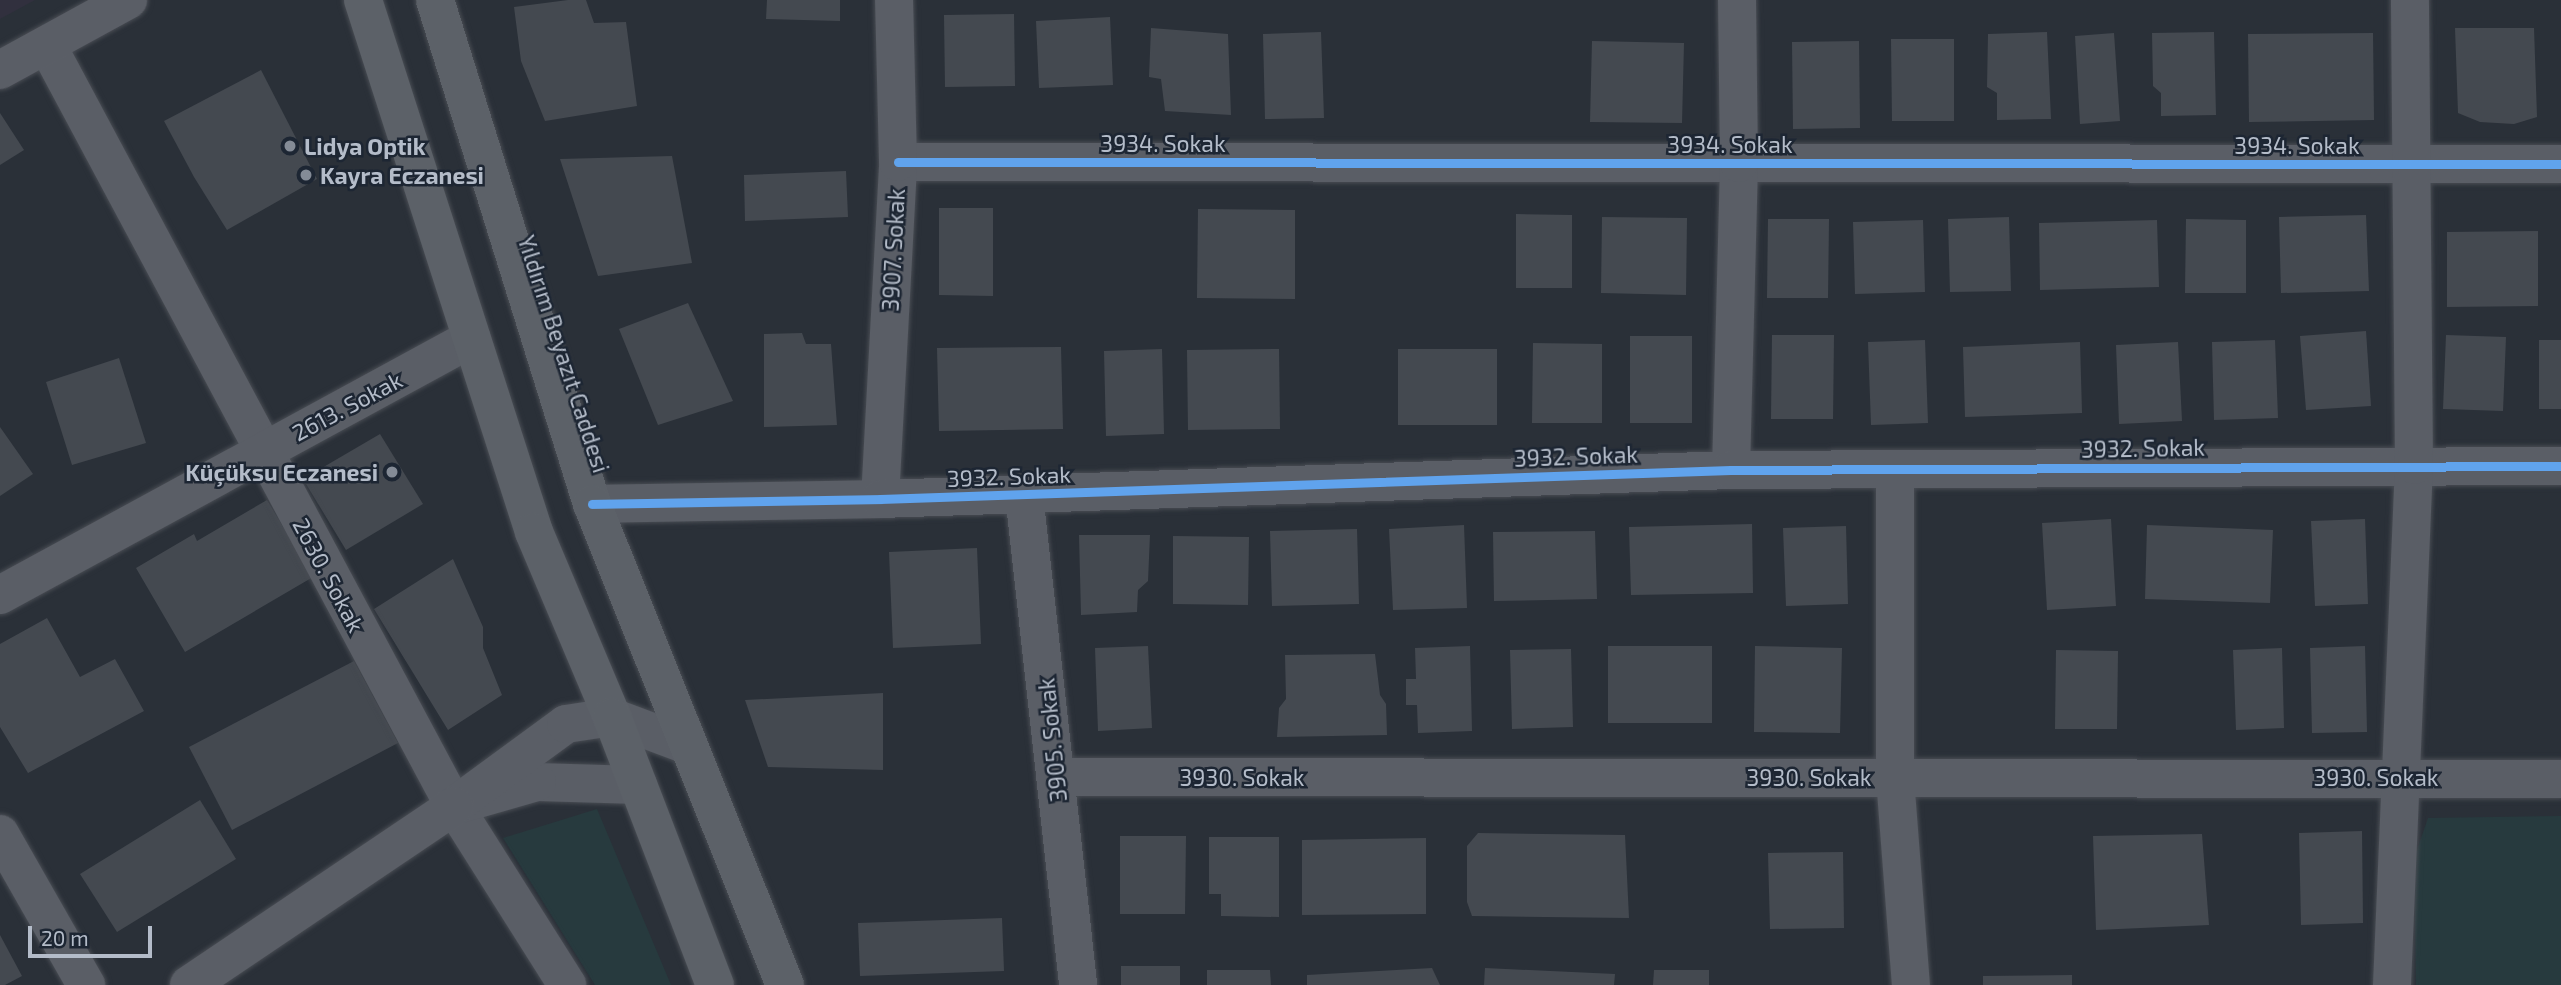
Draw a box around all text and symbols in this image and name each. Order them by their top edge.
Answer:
street label: 3934. Sokak [1100,129,1226,157]
street label: 3934. Sokak [1667,130,1793,158]
street label: 3934. Sokak [2234,131,2360,159]
place label: Lidya Optik [304,132,426,160]
marker: Lidya Optik [282,138,298,154]
place label: Kayra Eczanesi [320,161,484,189]
marker: Kayra Eczanesi [298,167,314,183]
street label: 3907. Sokak [876,188,910,312]
street label: Yıldırım Beyazıt Caddesi [513,232,615,476]
street label: 2613. Sokak [287,366,407,446]
street label: 3932. Sokak [2081,433,2205,463]
street label: 3932. Sokak [1514,440,1638,472]
place label: Küçüksu Eczanesi [185,458,378,486]
street label: 3932. Sokak [947,460,1071,492]
marker: Küçüksu Eczanesi [384,464,400,480]
street label: 2630. Sokak [287,513,371,637]
street label: 3905. Sokak [1032,677,1072,803]
street label: 3930. Sokak [1179,763,1305,791]
street label: 3930. Sokak [1746,763,1872,791]
street label: 3930. Sokak [2313,763,2439,791]
scale bar [32,912,156,956]
text: 20 m [41,925,89,950]

